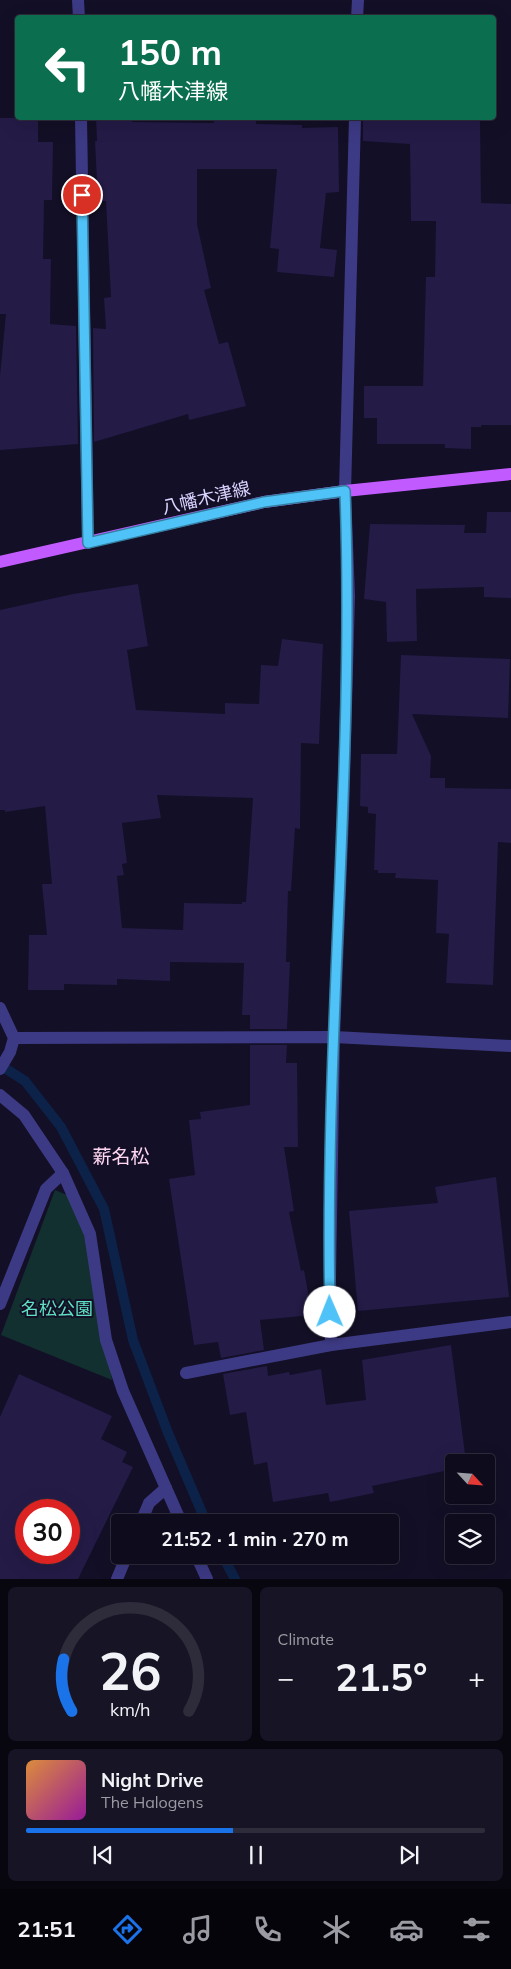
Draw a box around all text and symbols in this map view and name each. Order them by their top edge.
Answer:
text: 150 m [118,30,222,74]
icon: left [35,35,100,100]
text: 八幡木津線 [118,77,228,105]
pin [61,174,103,216]
icon: arrive [68,181,96,209]
street label: 八幡木津線 [159,476,252,519]
district label: 薪名松 [92,1144,150,1168]
position arrow [303,1285,355,1337]
park label: 名松公園 [21,1297,93,1320]
north arrow [445,1454,495,1504]
map controls [445,1454,495,1564]
speed limit sign: 30 [15,1499,80,1564]
button: layers [445,1514,495,1564]
text: 21:52 · 1 min · 270 m [161,1527,349,1551]
text: Climate [278,1629,334,1649]
text: 26 [99,1638,161,1703]
text: 21.5° [335,1653,427,1701]
text: − [278,1660,294,1695]
text: + [468,1660,485,1695]
text: km/h [110,1698,150,1720]
text: Night Drive [101,1768,203,1792]
text: The Halogens [101,1792,203,1812]
icon: previous [89,1841,117,1869]
icon: pause [242,1841,270,1869]
icon: next [395,1841,423,1869]
icon: directions [110,1912,145,1947]
icon: music [180,1912,215,1947]
icon: phone [250,1912,285,1947]
icon: climate [319,1912,354,1947]
icon: car [389,1912,424,1947]
icon: filters [459,1912,494,1947]
text: 21:51 [17,1915,76,1943]

